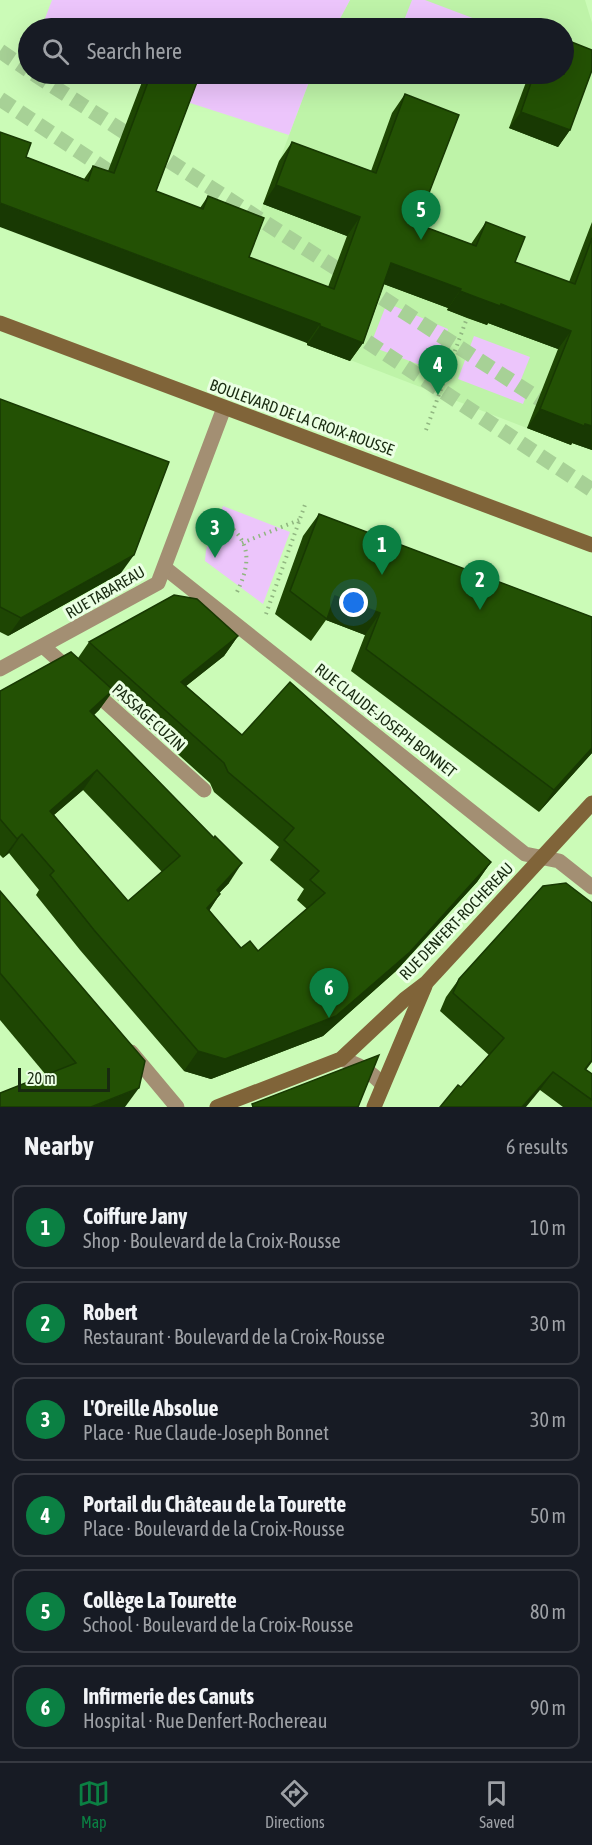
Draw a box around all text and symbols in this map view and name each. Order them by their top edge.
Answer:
search box [18,18,574,84]
icon: search [39,35,72,68]
text: Search here [87,38,182,64]
pin: 5 [402,190,440,240]
pin: 4 [418,346,458,395]
street label: BOULEVARD DE LA CROIX-ROUSSE [207,375,397,459]
pin: 3 [196,508,234,558]
pin: 1 [362,526,401,575]
pin: 2 [460,560,500,610]
street label: RUE TABAREAU [62,562,148,622]
your location [339,588,368,617]
street label: RUE CLAUDE-JOSEPH BONNET [312,659,460,781]
street label: PASSAGE CUZIN [109,680,189,754]
street label: RUE DENFERT-ROCHEREAU [395,859,517,983]
pin: 6 [310,968,348,1018]
scale bar [18,1065,110,1092]
text: 20 m [27,1069,56,1087]
text: Nearby [24,1131,94,1161]
text: 6 results [506,1135,568,1158]
text: Coiffure Jany [83,1203,187,1229]
text: 1 [41,1216,50,1239]
text: 10 m [530,1216,566,1239]
text: Shop · Boulevard de la Croix-Rousse [83,1229,341,1252]
text: Robert [83,1299,137,1325]
text: 2 [41,1312,50,1335]
text: 30 m [530,1312,566,1335]
text: Restaurant · Boulevard de la Croix-Rousse [83,1325,385,1348]
text: L'Oreille Absolue [83,1395,219,1421]
text: 3 [41,1408,50,1431]
text: 30 m [530,1408,566,1431]
text: Place · Rue Claude-Joseph Bonnet [83,1421,329,1444]
text: Portail du Château de la Tourette [83,1491,346,1517]
text: 4 [41,1504,50,1527]
text: 50 m [530,1504,566,1527]
text: Place · Boulevard de la Croix-Rousse [83,1517,345,1540]
text: Collège La Tourette [83,1587,237,1613]
text: 5 [41,1600,50,1623]
text: 80 m [530,1600,566,1623]
text: School · Boulevard de la Croix-Rousse [83,1613,353,1636]
text: Infirmerie des Canuts [83,1683,254,1709]
text: 6 [41,1696,50,1719]
text: 90 m [530,1696,566,1719]
text: Hospital · Rue Denfert-Rochereau [83,1709,327,1732]
tab: Map [77,1777,110,1831]
tab: Directions [265,1777,325,1831]
tab: Saved [479,1777,515,1831]

